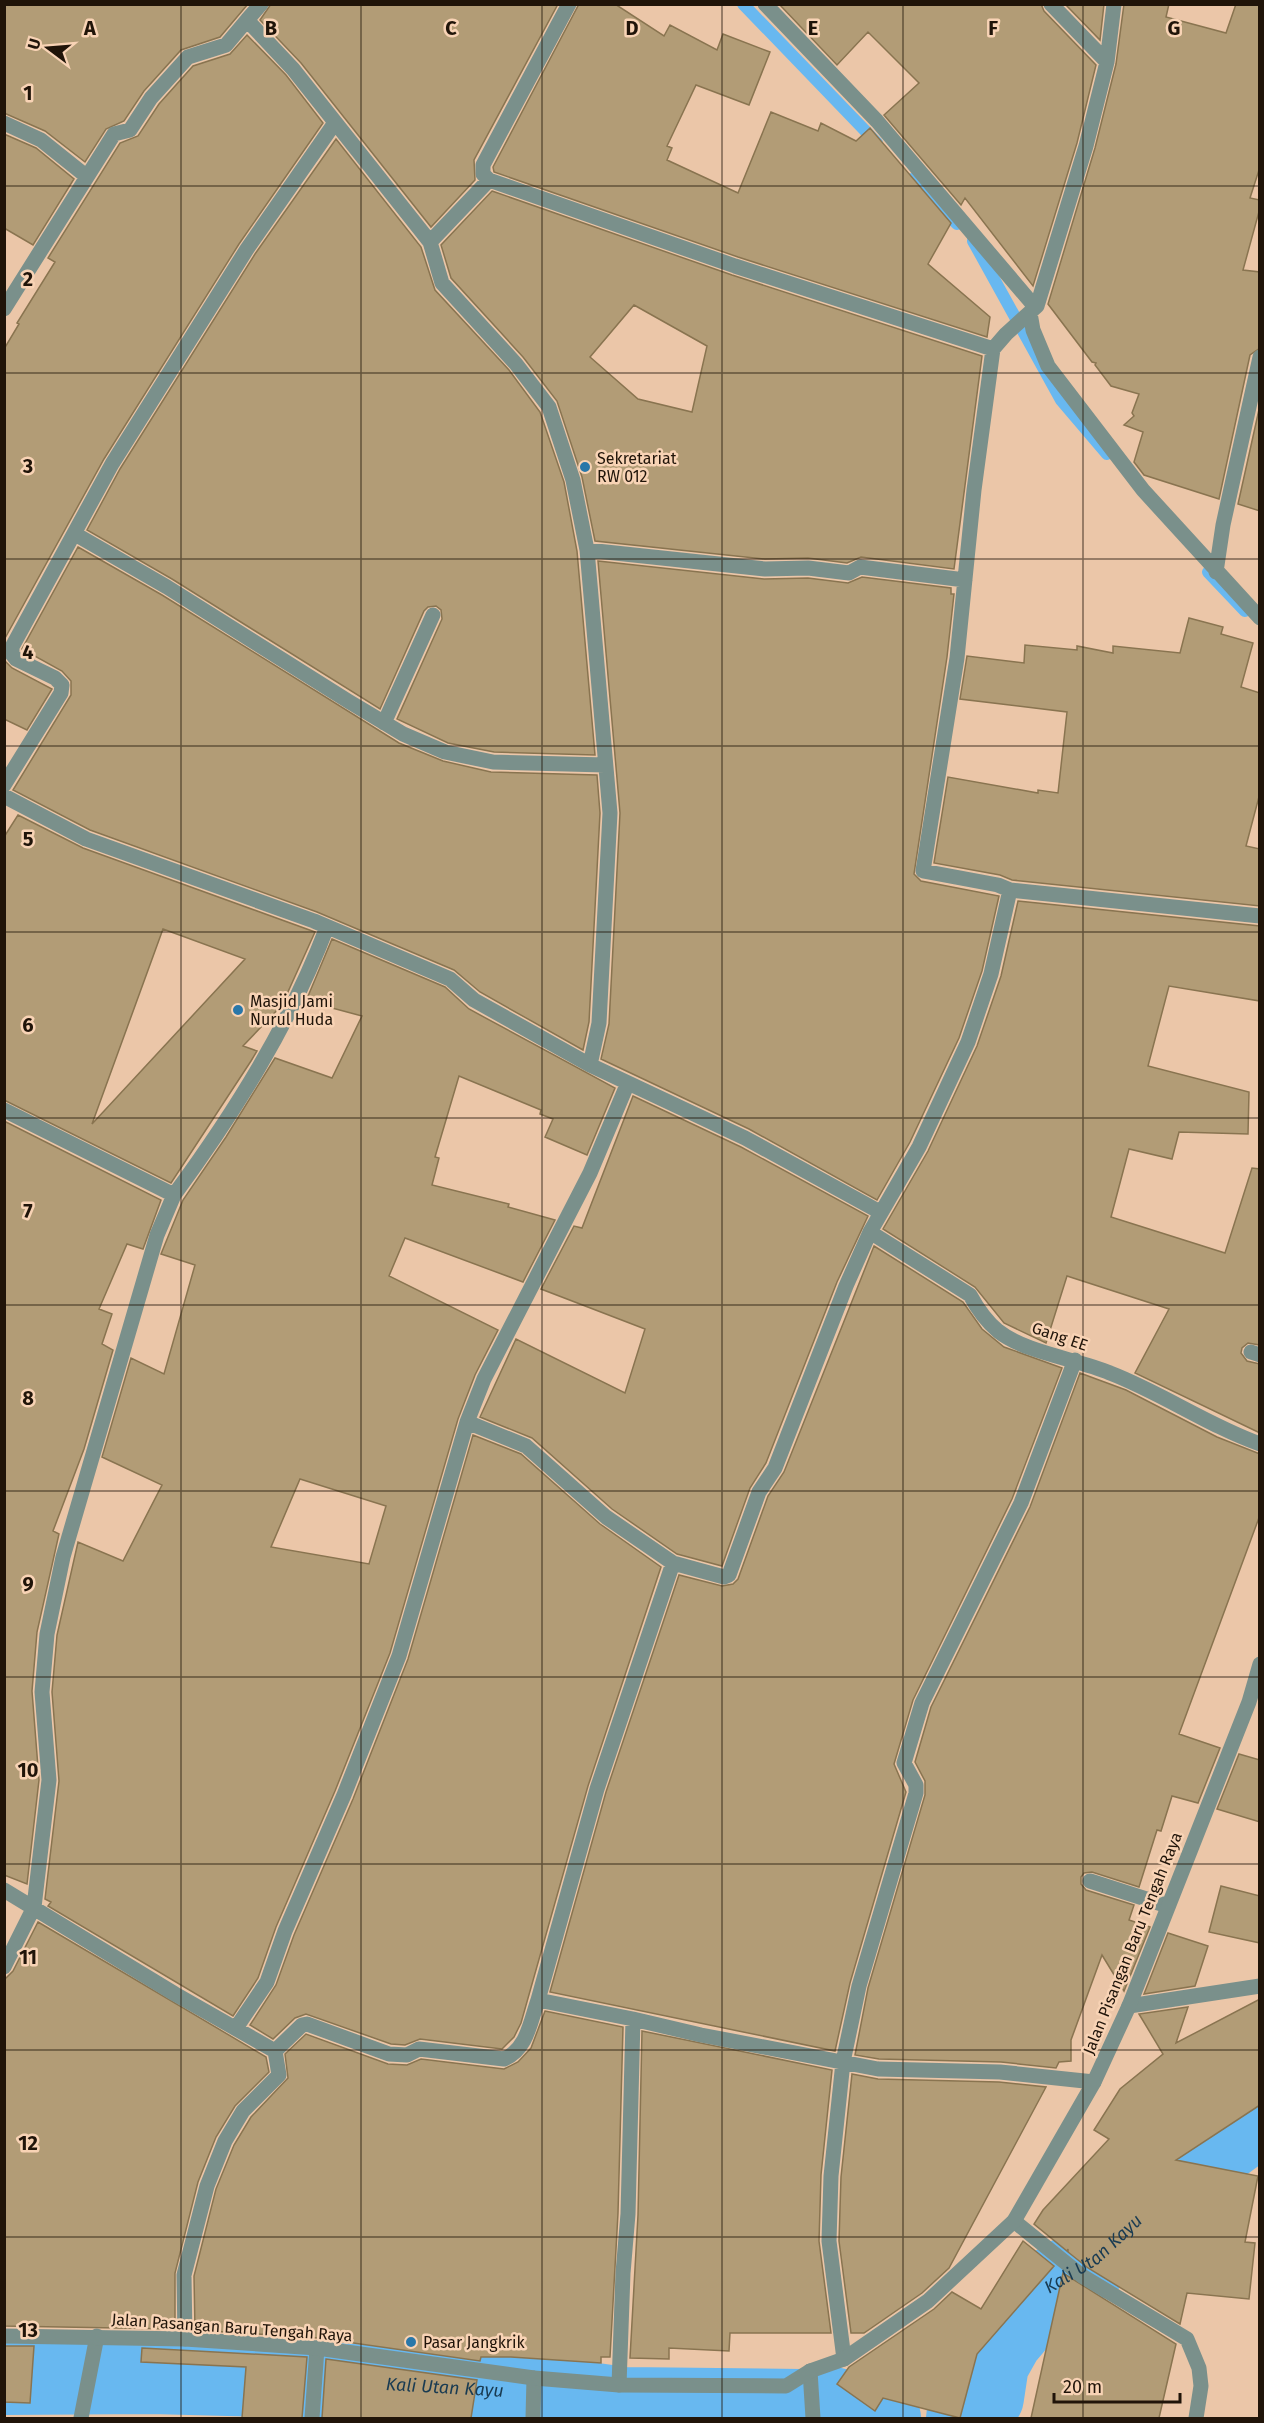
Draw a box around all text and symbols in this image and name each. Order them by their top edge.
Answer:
text: A [83,16,97,40]
text: B [265,16,277,40]
text: C [445,16,457,40]
text: D [625,16,639,40]
text: E [808,16,818,40]
text: F [988,16,998,40]
text: G [1168,16,1180,40]
north arrow [18,18,78,78]
text: U [23,36,45,52]
text: 1 [23,81,33,105]
text: 2 [23,267,33,291]
place label: Sekretariat RW 012 [597,449,677,486]
text: 3 [22,454,33,478]
marker: Sekretariat RW 012 [578,460,592,474]
text: 4 [22,640,34,664]
text: 5 [23,827,34,851]
place label: Masjid Jami Nurul Huda [250,992,333,1029]
marker: Masjid Jami Nurul Huda [231,1003,245,1017]
text: 6 [22,1013,34,1037]
text: 7 [23,1199,33,1223]
street label: Gang EE [1029,1318,1090,1355]
text: 8 [22,1386,34,1410]
text: 9 [22,1572,34,1596]
text: 10 [18,1758,38,1782]
street label: Jalan Pisangan Baru Tengah Raya [1079,1829,1186,2057]
text: 11 [19,1945,37,1969]
text: 12 [18,2131,38,2155]
water label: Kali Utan Kayu [1040,2209,1147,2298]
street label: Jalan Pasangan Baru Tengah Raya [111,2310,353,2345]
text: 13 [18,2318,38,2342]
place label: Pasar Jangkrik [423,2333,526,2352]
marker: Pasar Jangkrik [404,2335,418,2349]
scale bar [1054,2366,1180,2404]
water label: Kali Utan Kayu [385,2373,504,2402]
text: 20 m [1063,2376,1102,2398]

